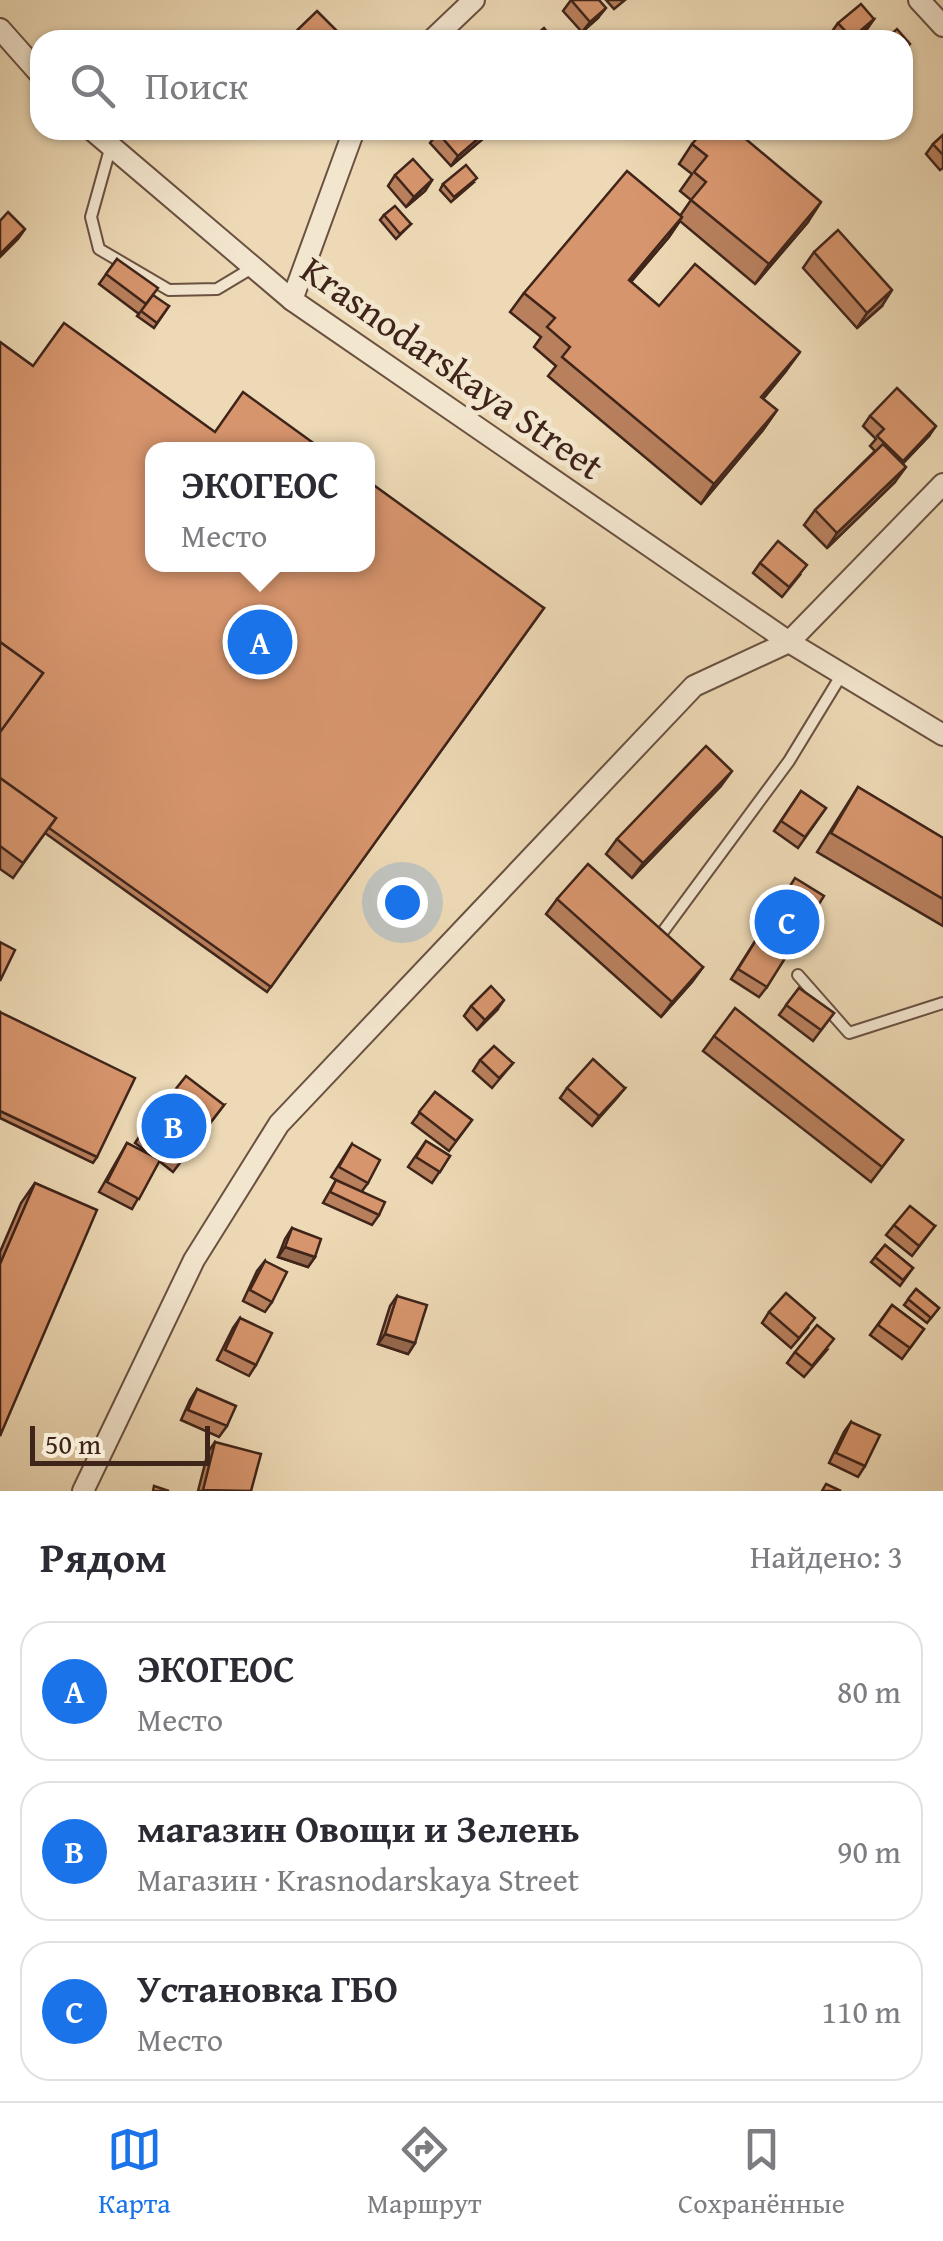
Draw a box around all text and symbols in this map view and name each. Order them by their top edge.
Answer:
search box [30,30,913,140]
text: Поиск [145,57,248,113]
icon: search [65,58,120,113]
street label: Krasnodarskaya Street [290,241,616,493]
popup [145,442,375,572]
text: ЭКОГЕОС [181,456,339,512]
text: Место [181,512,267,559]
pin: A [228,604,292,680]
your location [377,877,428,928]
pin: C [754,884,820,960]
pin: B [142,1088,206,1164]
scale bar [30,1421,210,1466]
text: 50 m [45,1423,101,1464]
text: Рядом [40,1526,167,1587]
text: Найдено: 3 [750,1533,903,1580]
text: ЭКОГЕОС [137,1640,295,1696]
text: A [64,1668,85,1715]
text: 80 m [837,1668,901,1715]
text: Место [137,1696,223,1743]
text: магазин Овощи и Зелень [137,1800,580,1856]
text: B [65,1828,84,1875]
text: 90 m [837,1828,901,1875]
text: Магазин · Krasnodarskaya Street [137,1856,579,1903]
text: Установка ГБО [137,1960,398,2016]
text: C [65,1988,84,2035]
text: 110 m [822,1988,901,2035]
text: Место [137,2016,223,2063]
tab: Карта [98,2122,171,2223]
tab: Маршрут [367,2122,482,2223]
tab: Сохранённые [678,2122,845,2223]

